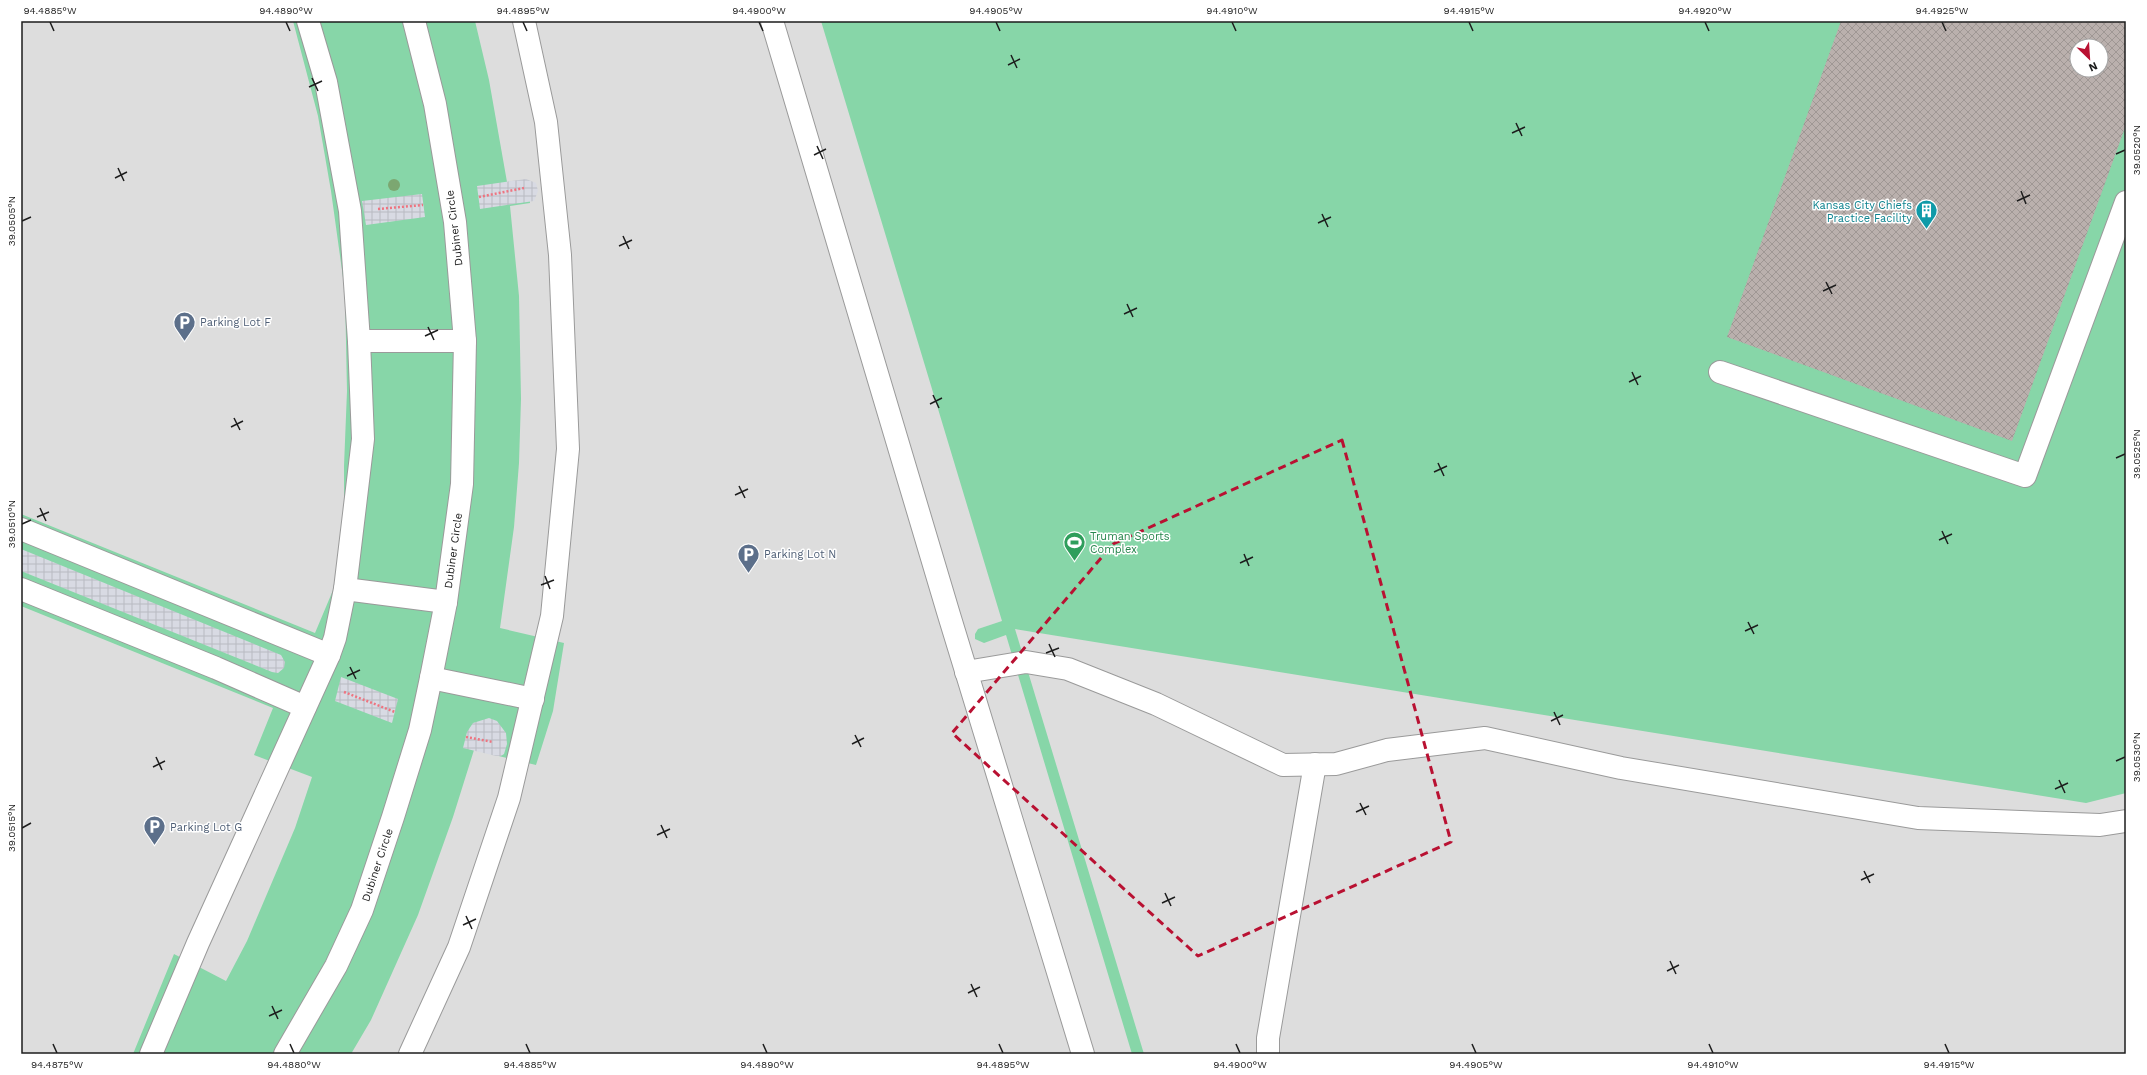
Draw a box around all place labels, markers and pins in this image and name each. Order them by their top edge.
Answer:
building icon: Kansas City Chiefs Practice Facility [1914,198,1940,231]
place label: Kansas City Chiefs Practice Facility [1812,199,1912,225]
parking icon: Parking Lot F [171,309,197,342]
place label: Parking Lot F [200,316,271,329]
sports icon: Truman Sports Complex [1061,529,1087,562]
place label: Truman Sports Complex [1090,530,1170,556]
parking icon: Parking Lot N [735,541,761,574]
place label: Parking Lot N [764,548,836,561]
parking icon: Parking Lot G [141,814,167,847]
place label: Parking Lot G [170,821,242,834]

